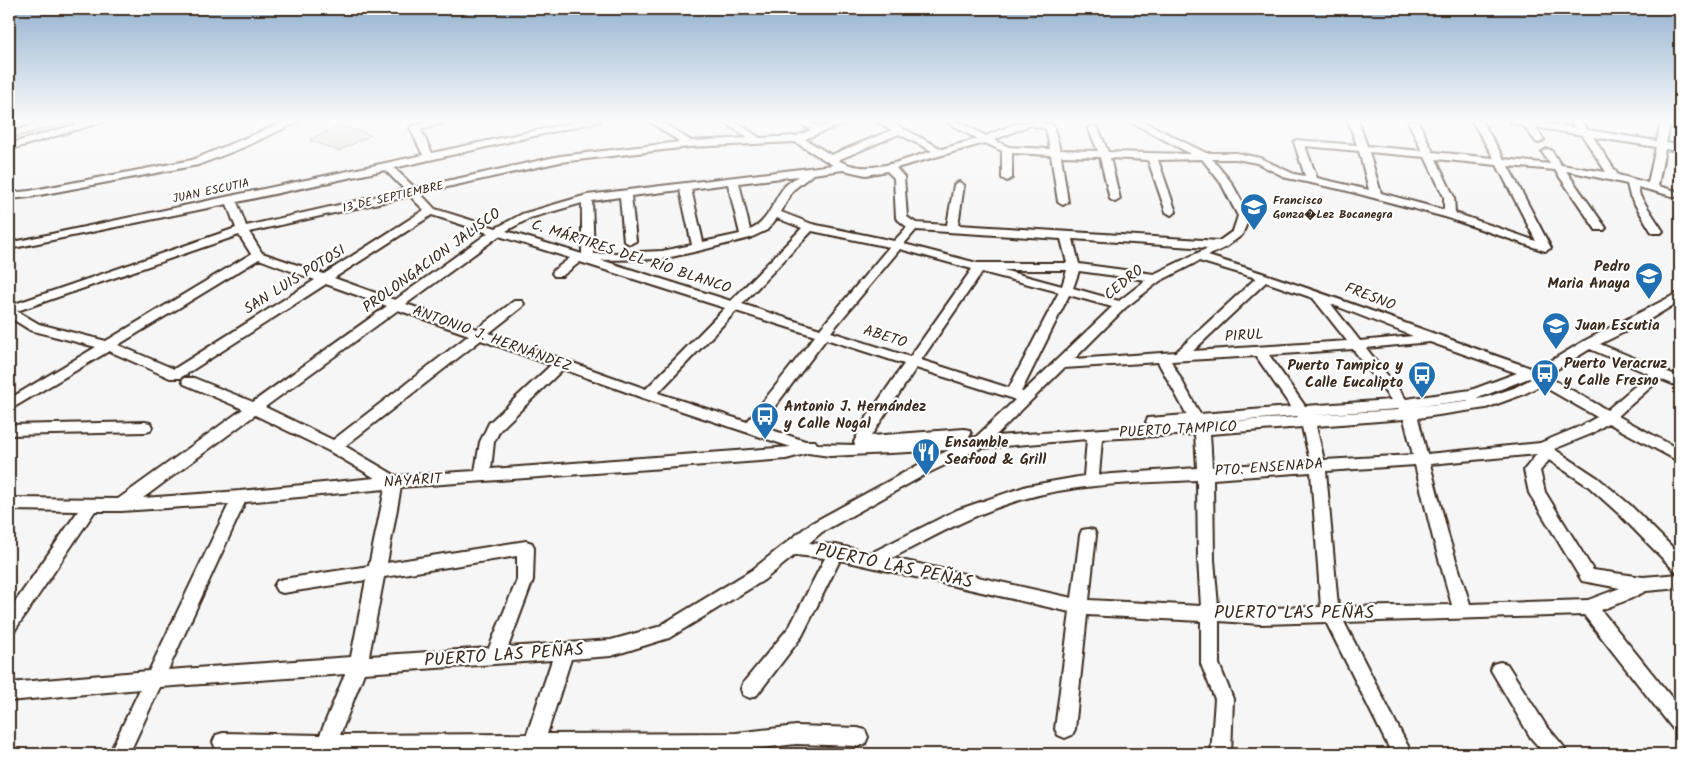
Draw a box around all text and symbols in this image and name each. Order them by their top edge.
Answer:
street label: JUAN ESCUTIA [171,174,251,208]
street label: 13 DE SEPTIEMBRE [341,176,446,218]
place label: Francisco Gonza�Lez Bocanegra [1273,191,1393,224]
school or university icon: Francisco Gonza�Lez Bocanegra [1239,192,1269,231]
street label: PROLONGACION JALISCO [358,202,506,320]
street label: C. MÁRTIRES DEL RÍO BLANCO [528,213,734,301]
street label: SAN LUIS POTOSI [239,239,351,321]
place label: Pedro Maria Anaya [1547,255,1630,296]
street label: CEDRO [1099,259,1149,307]
school or university icon: Pedro Maria Anaya [1634,261,1664,300]
street label: FRESNO [1341,276,1399,318]
street label: ANTONIO J. HERNÁNDEZ [409,299,575,379]
school or university icon: Juan Escutia [1541,311,1571,350]
place label: Juan Escutia [1575,314,1660,338]
street label: ABETO [860,319,910,355]
street label: PIRUL [1224,323,1264,349]
place label: Puerto Veracruz y Calle Fresno [1563,352,1667,393]
place label: Puerto Tampico y Calle Eucalipto [1288,354,1403,395]
bus stop icon: Puerto Veracruz y Calle Fresno [1530,358,1560,397]
bus stop icon: Puerto Tampico y Calle Eucalipto [1407,360,1437,399]
place label: Antonio J. Hernández y Calle Nogal [783,395,926,436]
bus stop icon: Antonio J. Hernández y Calle Nogal [750,401,780,440]
street label: PUERTO TAMPICO [1119,415,1237,445]
place label: Ensamble Seafood & Grill [945,431,1046,472]
restaurant icon: Ensamble Seafood & Grill [911,437,941,476]
street label: PTO. ENSENADA [1214,452,1324,484]
street label: NAYARIT [383,467,445,495]
street label: PUERTO LAS PEÑAS [813,536,976,598]
street label: PUERTO LAS PEÑAS [1214,599,1374,628]
street label: PUERTO LAS PEÑAS [423,636,585,676]

